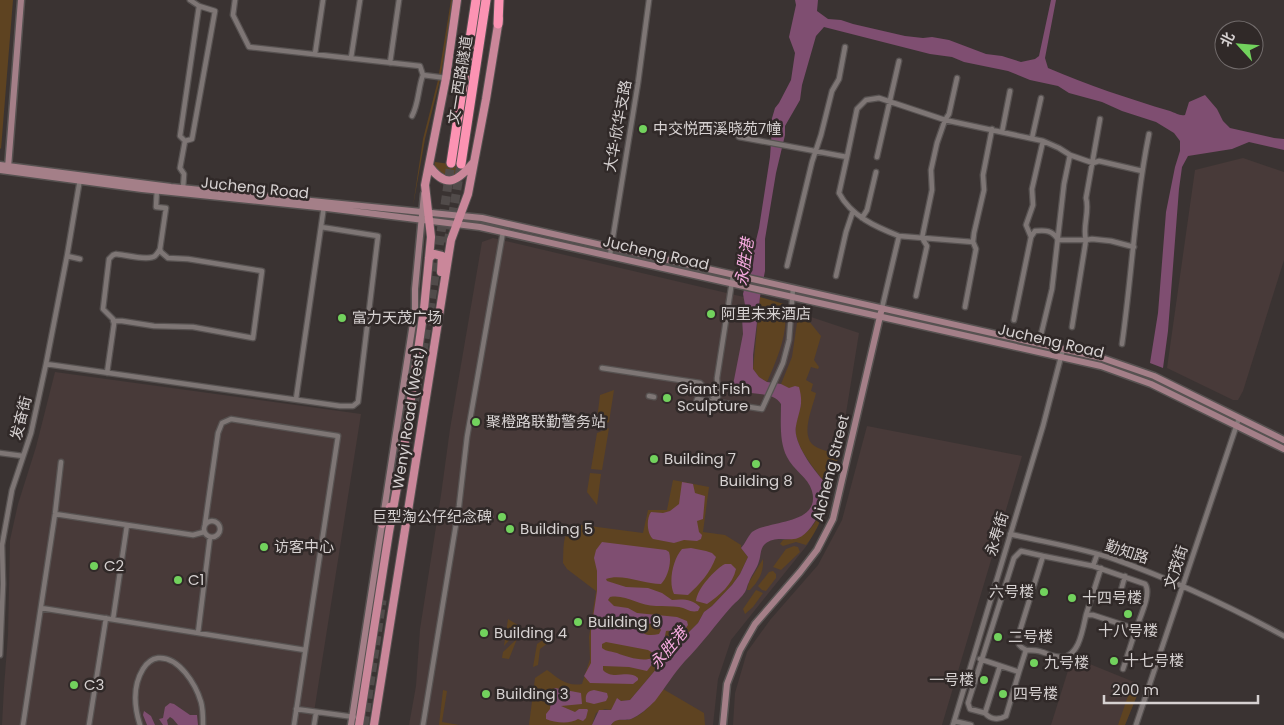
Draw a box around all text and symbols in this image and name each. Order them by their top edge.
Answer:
north arrow [1214,20,1264,70]
text: 北 [1215,29,1239,50]
street label: 文一西路隧道 [442,34,477,126]
street label: 大华·欣华支路 [599,78,636,174]
place label: 中交悦西溪晓苑7幢 [653,118,781,139]
marker: 中交悦西溪晓苑7幢 [637,123,649,135]
street label: Jucheng Road [200,171,310,204]
street label: Jucheng Road [601,230,711,275]
water label: 永胜港 [730,235,760,287]
place label: 阿里未来酒店 [721,303,811,324]
place label: 富力天茂广场 [352,307,442,328]
marker: 阿里未来酒店 [705,308,717,320]
marker: 富力天茂广场 [336,312,348,324]
street label: Jucheng Road [996,318,1106,363]
street label: Wenyi Road (West) [387,345,430,490]
place label: Giant Fish Sculpture [677,378,750,416]
marker: Giant Fish Sculpture [661,392,673,404]
street label: 发奋街 [5,393,36,442]
place label: 聚橙路联勤警务站 [486,411,606,432]
street label: Aicheng Street [807,412,854,524]
marker: 聚橙路联勤警务站 [470,416,482,428]
place label: Building 7 [664,448,736,469]
marker: Building 7 [648,453,660,465]
marker: Building 8 [750,458,762,470]
place label: Building 8 [719,470,793,491]
place label: 巨型淘公仔纪念碑 [372,506,492,527]
street label: 永寿街 [980,509,1013,558]
marker: 巨型淘公仔纪念碑 [496,511,508,523]
place label: Building 5 [520,518,593,539]
marker: Building 5 [504,523,516,535]
street label: 勤知路 [1103,535,1152,568]
place label: 访客中心 [274,536,334,557]
marker: 访客中心 [258,541,270,553]
street label: 文茂街 [1159,542,1192,591]
place label: C2 [104,555,124,576]
marker: C2 [88,560,100,572]
place label: C1 [188,569,204,590]
marker: C1 [172,574,184,586]
place label: 六号楼 [989,581,1034,602]
marker: 六号楼 [1038,586,1050,598]
place label: 十四号楼 [1082,587,1142,608]
marker: 十四号楼 [1066,592,1078,604]
marker: 十八号楼 [1122,608,1134,620]
place label: Building 9 [588,611,661,632]
marker: Building 9 [572,616,584,628]
place label: 十八号楼 [1098,620,1158,641]
water label: 永胜港 [644,621,694,674]
place label: Building 4 [494,622,567,643]
place label: 二号楼 [1008,626,1053,647]
marker: Building 4 [478,627,490,639]
marker: 二号楼 [992,631,1004,643]
place label: 十七号楼 [1124,650,1184,671]
place label: 九号楼 [1044,652,1089,673]
marker: 十七号楼 [1108,655,1120,667]
marker: 九号楼 [1028,657,1040,669]
place label: 一号楼 [929,669,974,690]
scale bar [1104,672,1258,704]
place label: C3 [84,674,104,695]
marker: 一号楼 [978,674,990,686]
marker: C3 [68,679,80,691]
text: 200 m [1112,679,1159,700]
place label: Building 3 [496,683,569,704]
place label: 四号楼 [1013,683,1058,704]
marker: Building 3 [480,688,492,700]
marker: 四号楼 [997,688,1009,700]

